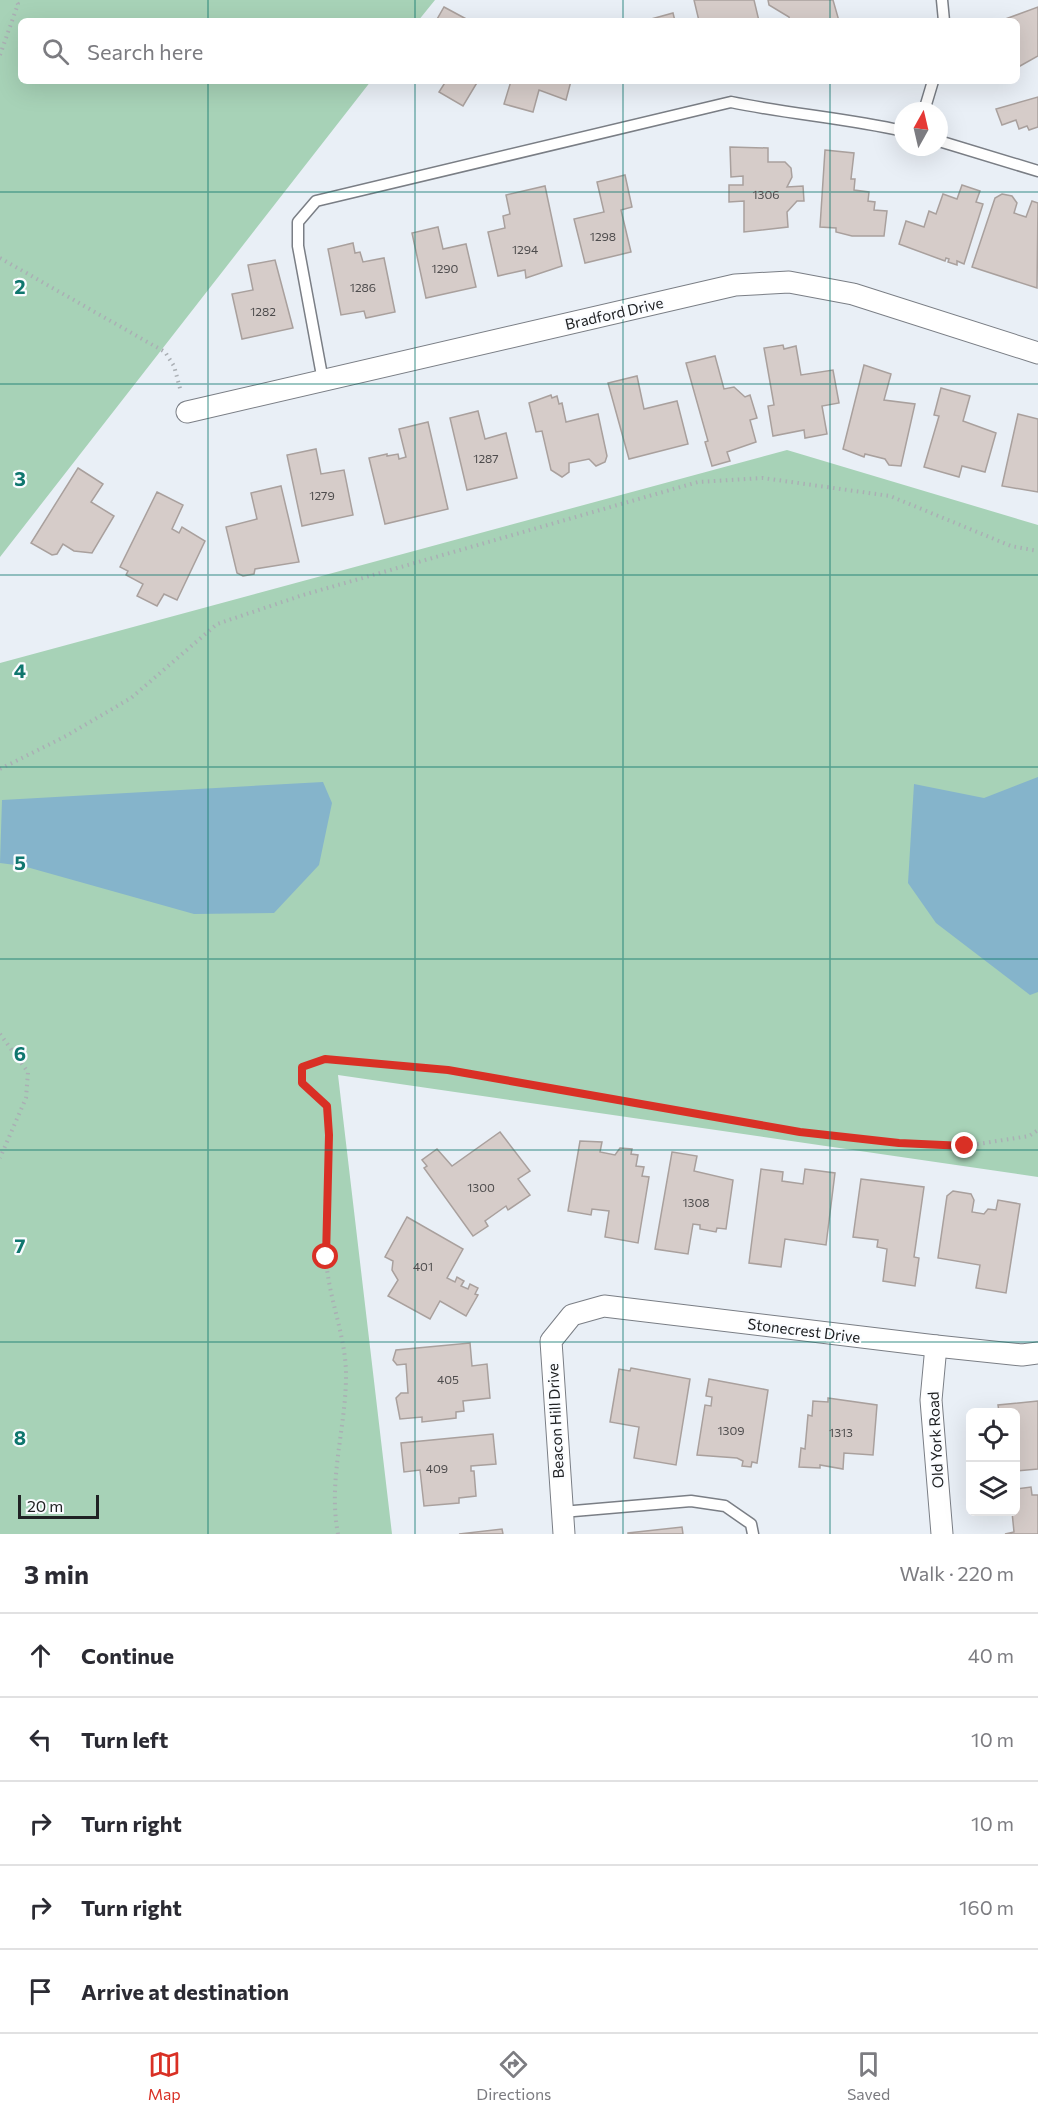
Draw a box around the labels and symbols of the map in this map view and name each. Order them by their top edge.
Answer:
north arrow [894,102,948,156]
house number: 1306 [752,187,780,201]
house number: 1298 [590,229,616,243]
house number: 1294 [512,242,538,256]
house number: 1290 [432,261,459,275]
text: 2 [14,274,26,298]
house number: 1286 [350,280,376,294]
street label: Bradford Drive [563,293,665,333]
house number: 1282 [250,304,276,318]
house number: 1287 [473,451,499,465]
text: 3 [14,466,26,490]
house number: 1279 [309,488,335,502]
text: 4 [14,658,26,682]
text: 5 [14,850,26,874]
text: 6 [14,1041,26,1065]
route end [951,1132,977,1158]
house number: 1300 [467,1180,495,1194]
house number: 1308 [682,1195,710,1209]
text: 7 [15,1233,26,1257]
route start [312,1243,338,1269]
house number: 401 [413,1259,433,1273]
street label: Stonecrest Drive [747,1314,861,1346]
street label: Beacon Hill Drive [543,1363,567,1479]
house number: 405 [437,1372,459,1386]
street label: Old York Road [923,1391,947,1489]
house number: 1309 [717,1423,745,1437]
text: 8 [14,1425,26,1449]
house number: 1313 [829,1425,853,1439]
house number: 409 [426,1461,448,1475]
scale bar [18,1492,99,1520]

